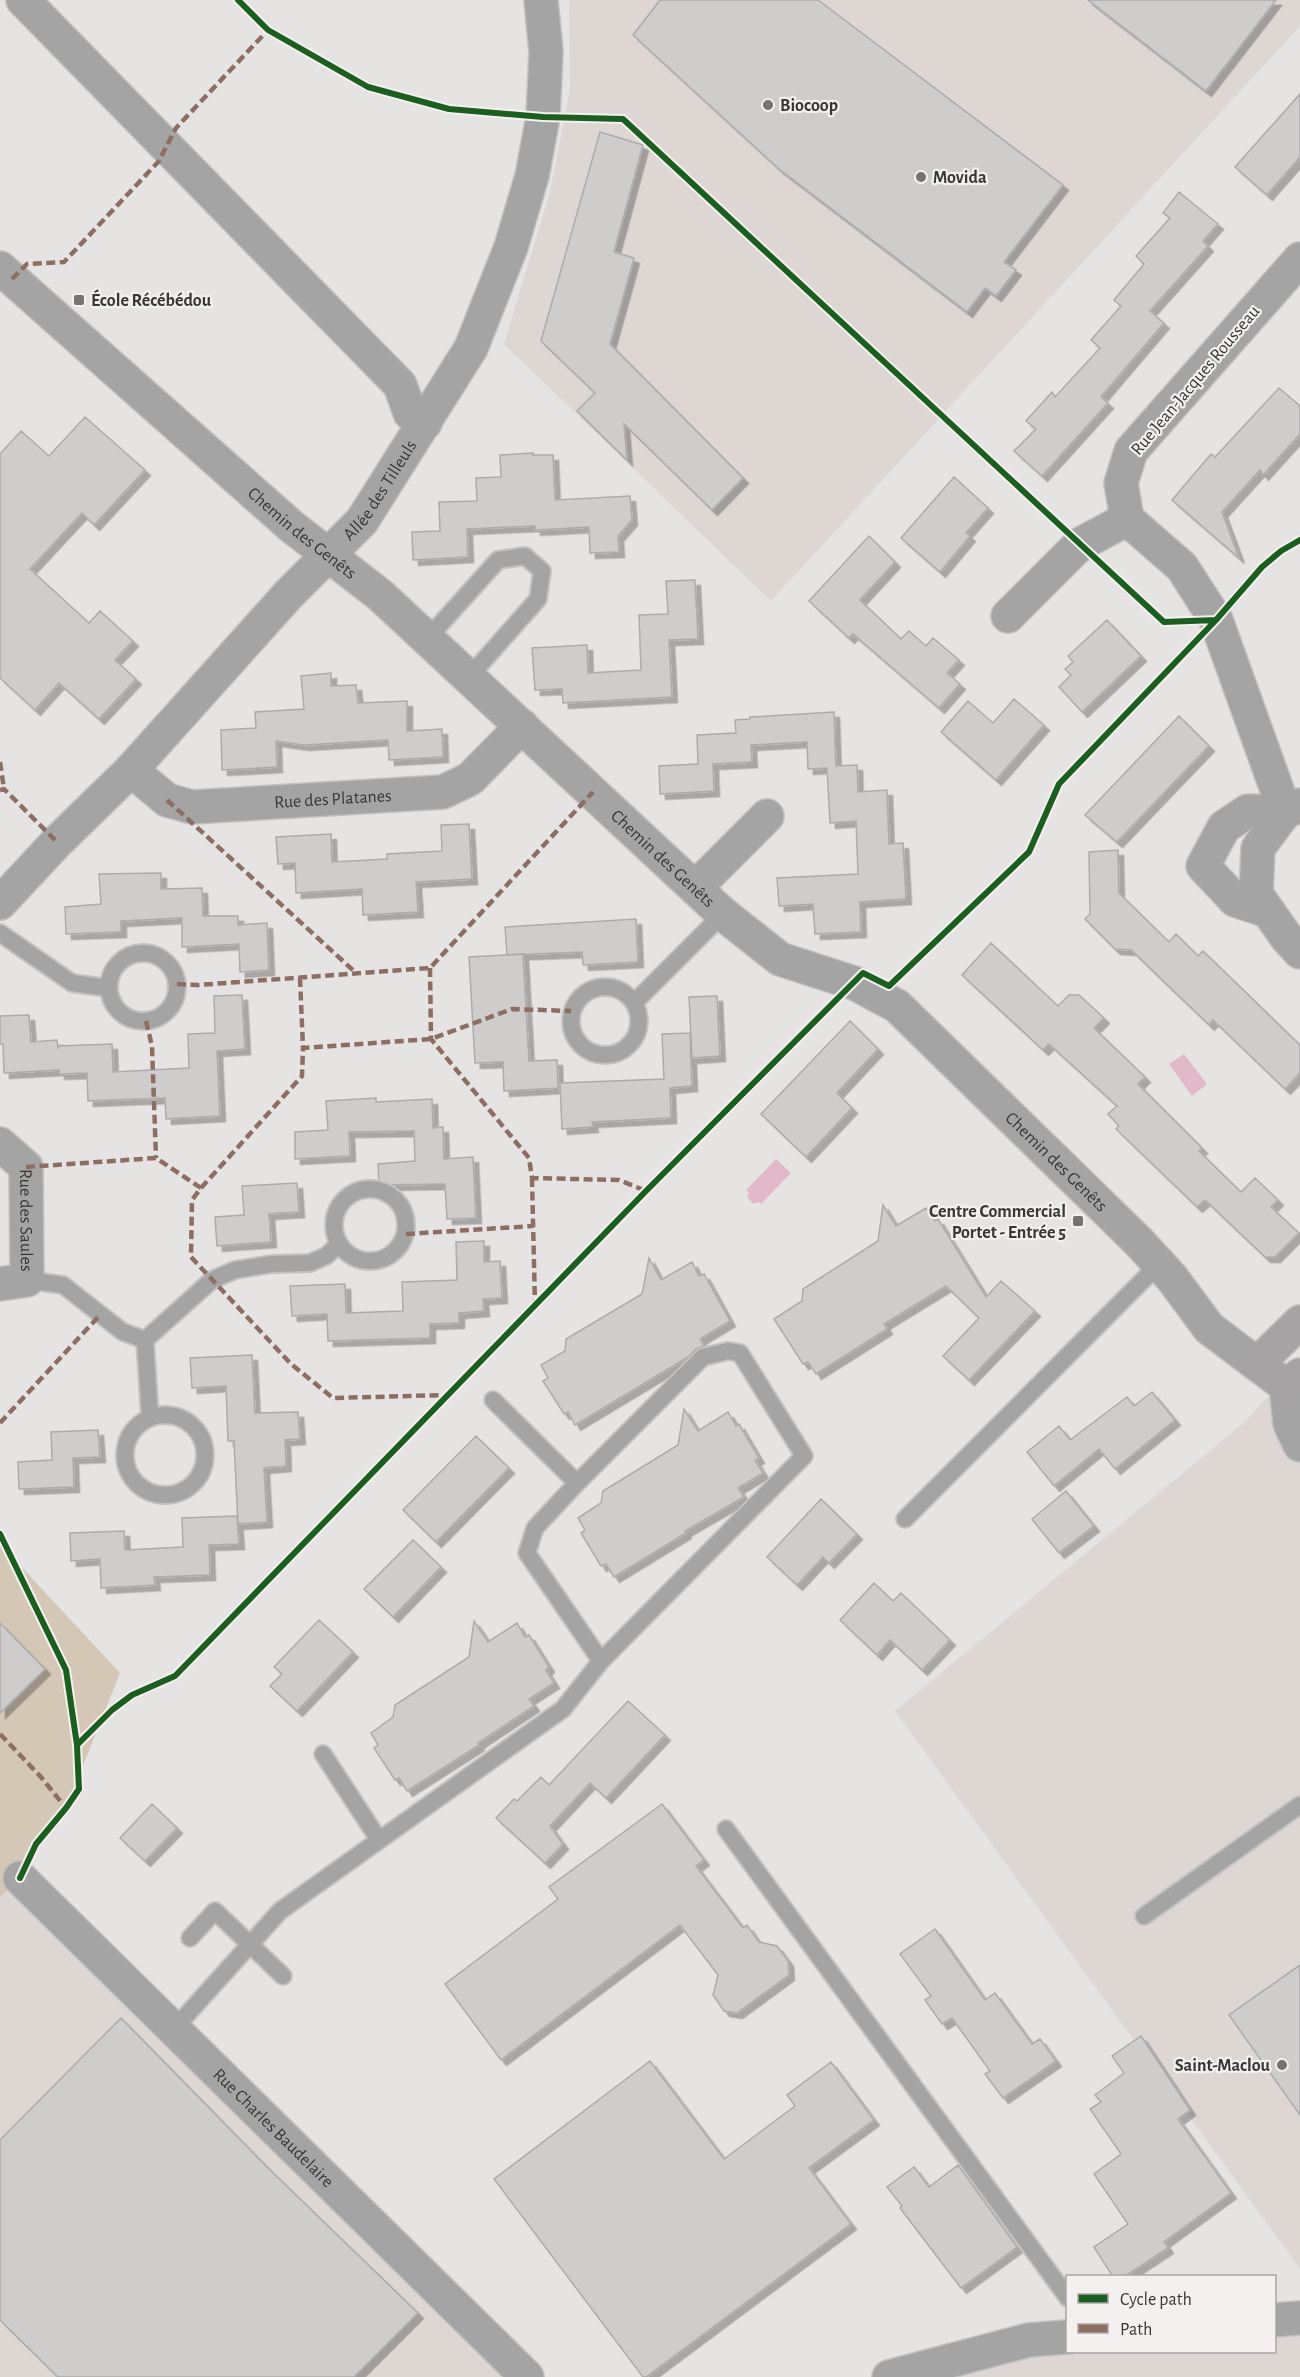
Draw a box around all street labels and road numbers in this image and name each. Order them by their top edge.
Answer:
street label: Rue Jean-Jacques Rousseau [1128,302,1263,459]
street label: Allée des Tilleuls [340,437,421,544]
street label: Chemin des Genêts [244,484,359,583]
street label: Rue des Platanes [274,787,392,812]
street label: Chemin des Genêts [607,807,718,911]
street label: Chemin des Genêts [1002,1109,1110,1216]
street label: Rue des Saules [16,1169,35,1272]
street label: Rue Charles Baudelaire [209,2065,337,2191]

